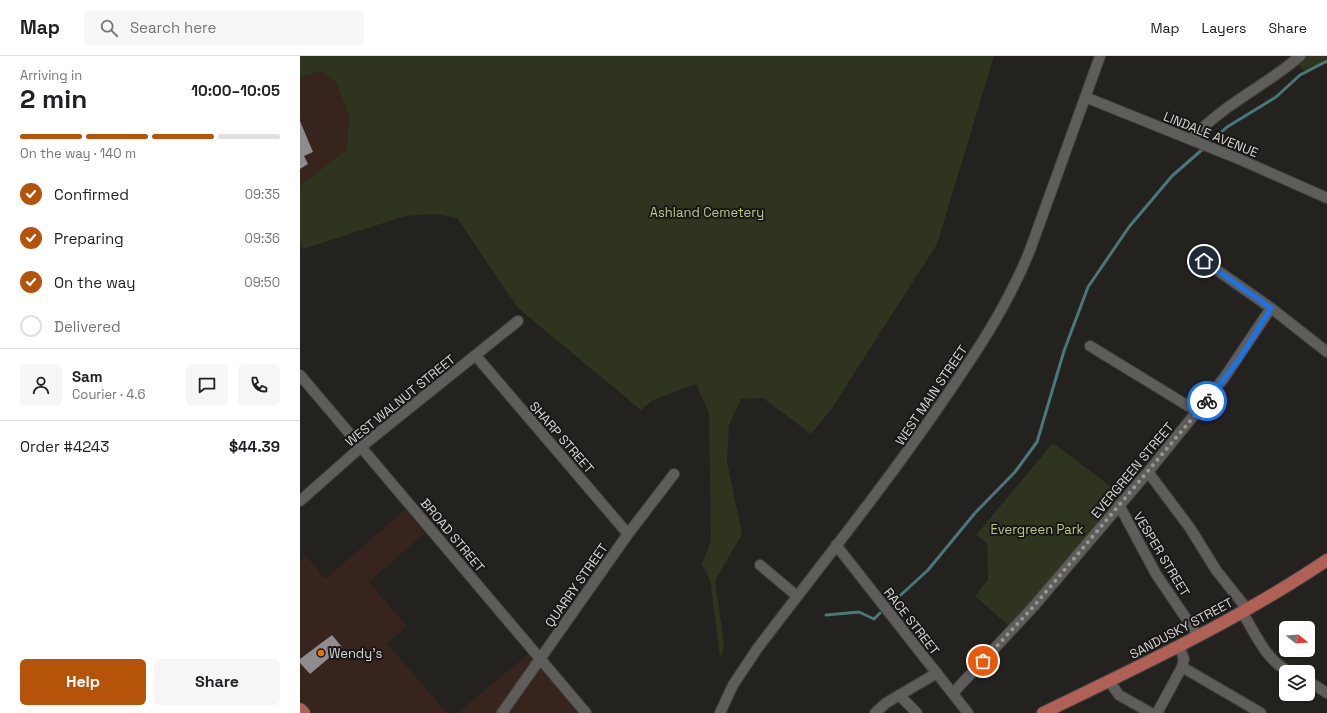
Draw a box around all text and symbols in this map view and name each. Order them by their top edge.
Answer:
search box [84,10,364,46]
text: Map [20,15,60,40]
icon: search [98,17,120,39]
text: Search here [130,18,216,37]
text: Map [1150,19,1180,37]
text: Layers [1202,19,1246,37]
text: Share [1268,19,1307,37]
text: Arriving in [20,67,82,84]
text: 10:00–10:05 [191,81,280,100]
text: 2 min [20,82,87,116]
street label: LINDALE AVENUE [1161,108,1261,161]
text: On the way · 140 m [20,145,136,162]
icon: check [20,183,42,205]
text: Confirmed [54,185,129,204]
text: 09:35 [245,186,280,203]
park label: Ashland Cemetery [650,204,764,221]
icon: check [20,227,42,249]
text: Preparing [54,229,124,248]
text: 09:36 [245,230,280,247]
pin [1187,244,1221,278]
icon: home [1193,250,1215,272]
icon: check [20,271,42,293]
text: On the way [54,273,135,292]
text: 09:50 [244,274,280,291]
text: Delivered [54,317,121,336]
street label: WEST MAIN STREET [892,342,971,449]
street label: WEST WALNUT STREET [342,351,459,450]
button: person [20,364,62,406]
button: chat [186,364,228,406]
button: phone [238,364,280,406]
text: Sam [72,367,103,386]
courier [1187,381,1227,421]
text: Courier · 4.6 [72,386,145,403]
icon: bike [1196,390,1218,412]
street label: SHARP STREET [526,398,598,477]
street label: EVERGREEN STREET [1087,419,1178,522]
text: Order #4243 [20,437,109,456]
text: $44.39 [229,437,280,456]
street label: BROAD STREET [417,495,489,576]
street label: VESPER STREET [1130,509,1194,600]
park label: Evergreen Park [990,521,1084,538]
street label: QUARRY STREET [541,540,612,630]
street label: RACE STREET [880,584,943,659]
street label: SANDUSKY STREET [1127,594,1236,663]
north arrow [1279,621,1315,657]
map controls [1279,621,1315,701]
pin [966,644,1000,678]
place label: Wendy's [329,645,382,662]
marker: Wendy's [316,648,326,658]
icon: bag [972,650,994,672]
button: Help [20,659,146,705]
button: Share [154,659,280,705]
button: layers [1279,665,1315,701]

